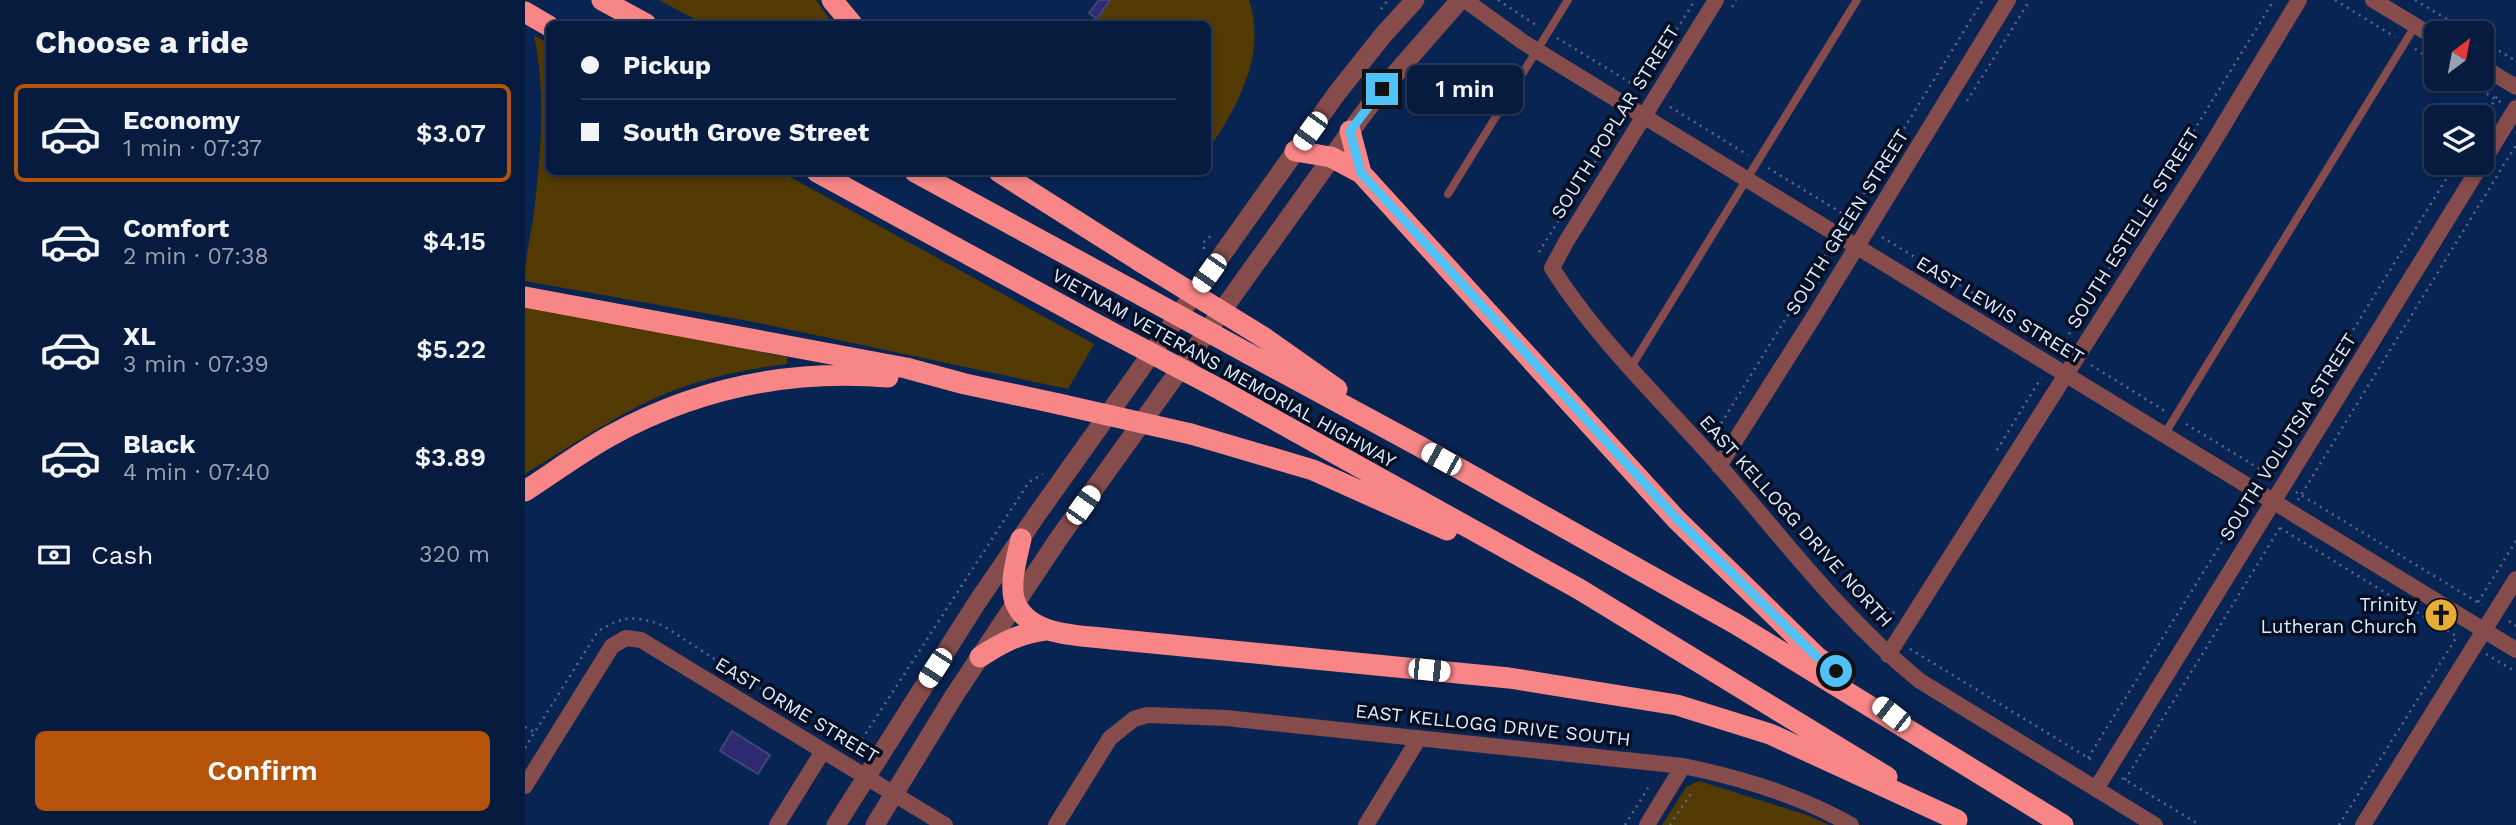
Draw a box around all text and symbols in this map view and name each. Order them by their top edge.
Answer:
street label: SOUTH POPLAR STREET [1546,21,1684,223]
north arrow [2424,21,2494,91]
map controls [2424,21,2494,175]
text: Choose a ride [35,23,249,61]
text: Pickup [623,50,711,80]
callout: 1 min [1407,64,1522,114]
route end [1366,73,1398,105]
text: 1 min [1435,76,1495,103]
icon: car [39,102,102,165]
text: Economy [123,105,240,135]
button: layers [2424,105,2494,175]
car [1290,108,1331,154]
text: South Grove Street [623,117,869,147]
text: $3.07 [416,118,486,148]
street label: SOUTH ESTELLE STREET [2062,124,2204,332]
street label: SOUTH GREEN STREET [1780,125,1914,319]
text: 1 min · 07:37 [123,135,262,162]
icon: car [39,210,102,273]
text: Comfort [123,213,229,243]
text: $4.15 [423,226,486,256]
text: 2 min · 07:38 [123,243,269,270]
car [1189,250,1230,296]
street label: EAST LEWIS STREET [1912,251,2088,369]
street label: VIETNAM VETERANS MEMORIAL HIGHWAY [1048,263,1400,473]
icon: car [39,318,102,381]
text: XL [123,321,156,351]
street label: SOUTH VOLUTSIA STREET [2215,329,2361,545]
text: $5.22 [416,334,486,364]
text: 3 min · 07:39 [123,351,269,378]
street label: EAST KELLOGG DRIVE NORTH [1695,410,1897,632]
icon: car [39,426,102,489]
text: Black [123,429,195,459]
car [1418,440,1465,478]
text: $3.89 [415,442,486,472]
text: 4 min · 07:40 [123,459,270,486]
car [1063,482,1104,528]
icon: cash [35,536,73,574]
text: Cash [91,540,153,570]
text: 320 m [419,541,490,568]
place label: Trinity Lutheran Church [2261,593,2417,638]
church icon: Trinity Lutheran Church [2422,596,2460,634]
car [915,645,956,691]
street label: EAST ORME STREET [711,652,883,768]
route start [1820,655,1852,687]
car [1408,657,1451,683]
car [1868,693,1915,735]
street label: EAST KELLOGG DRIVE SOUTH [1354,699,1632,751]
button: Confirm [35,731,490,811]

